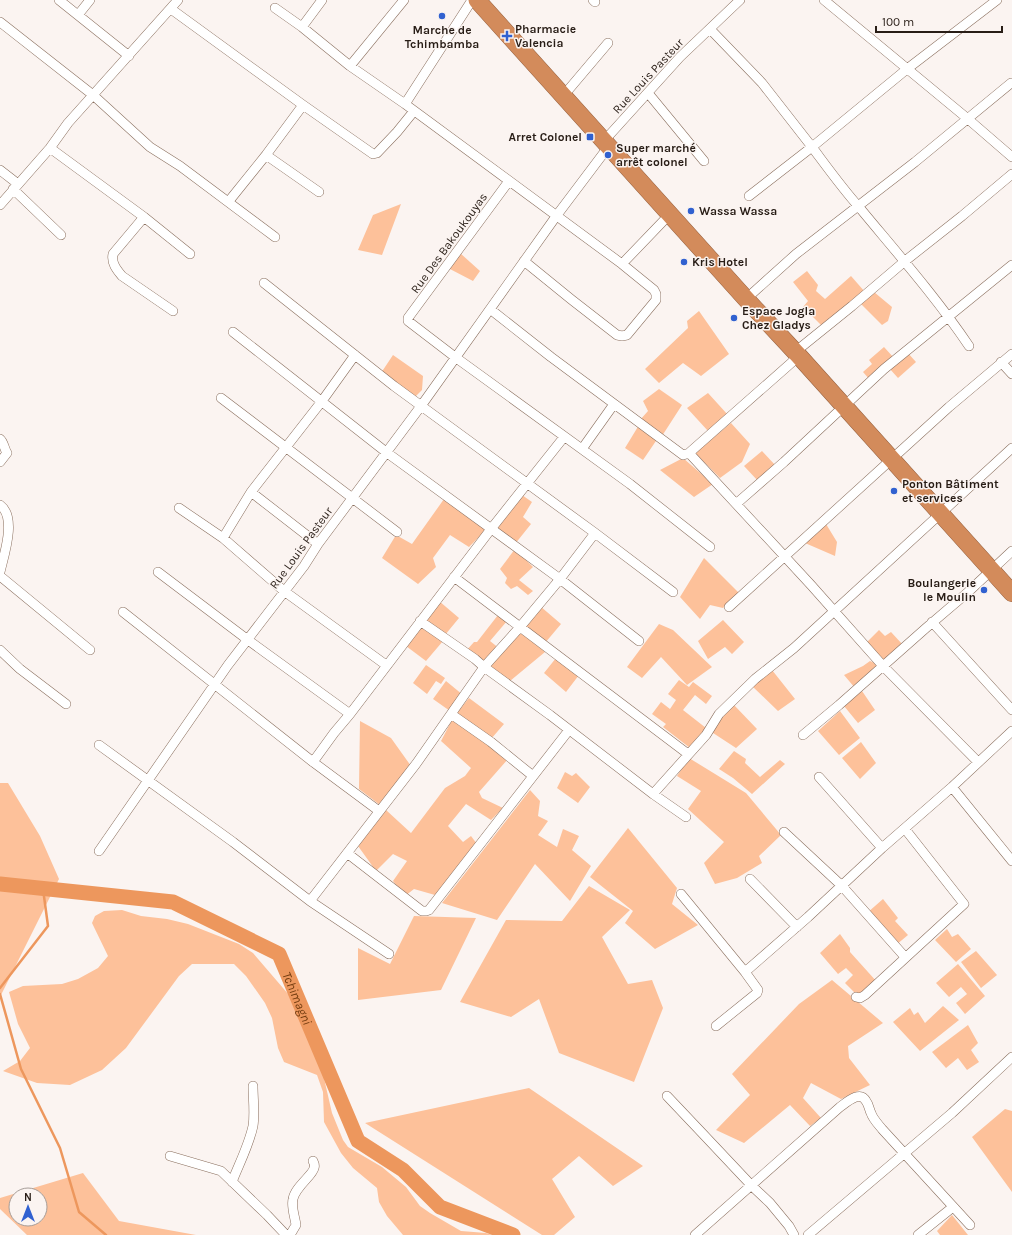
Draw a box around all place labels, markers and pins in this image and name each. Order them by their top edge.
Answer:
marker: Marche de Tchimbamba [437,11,447,21]
place label: Pharmacie Valencia [515,22,576,50]
place label: Marche de Tchimbamba [405,23,479,51]
marker: Pharmacie Valencia [502,31,512,41]
place label: Arret Colonel [509,130,582,144]
marker: Arret Colonel [585,132,595,142]
place label: Super marché arrêt colonel [616,141,696,169]
marker: Super marché arrêt colonel [603,150,613,160]
place label: Wassa Wassa [699,204,777,218]
marker: Wassa Wassa [686,206,696,216]
place label: Kris Hotel [692,255,748,269]
marker: Kris Hotel [679,257,689,267]
place label: Espace Jogla Chez Gladys [742,304,815,332]
marker: Espace Jogla Chez Gladys [729,313,739,323]
place label: Ponton Bâtiment et services [902,477,999,505]
marker: Ponton Bâtiment et services [889,486,899,496]
place label: Boulangerie le Moulin [907,576,976,604]
marker: Boulangerie le Moulin [979,585,989,595]

